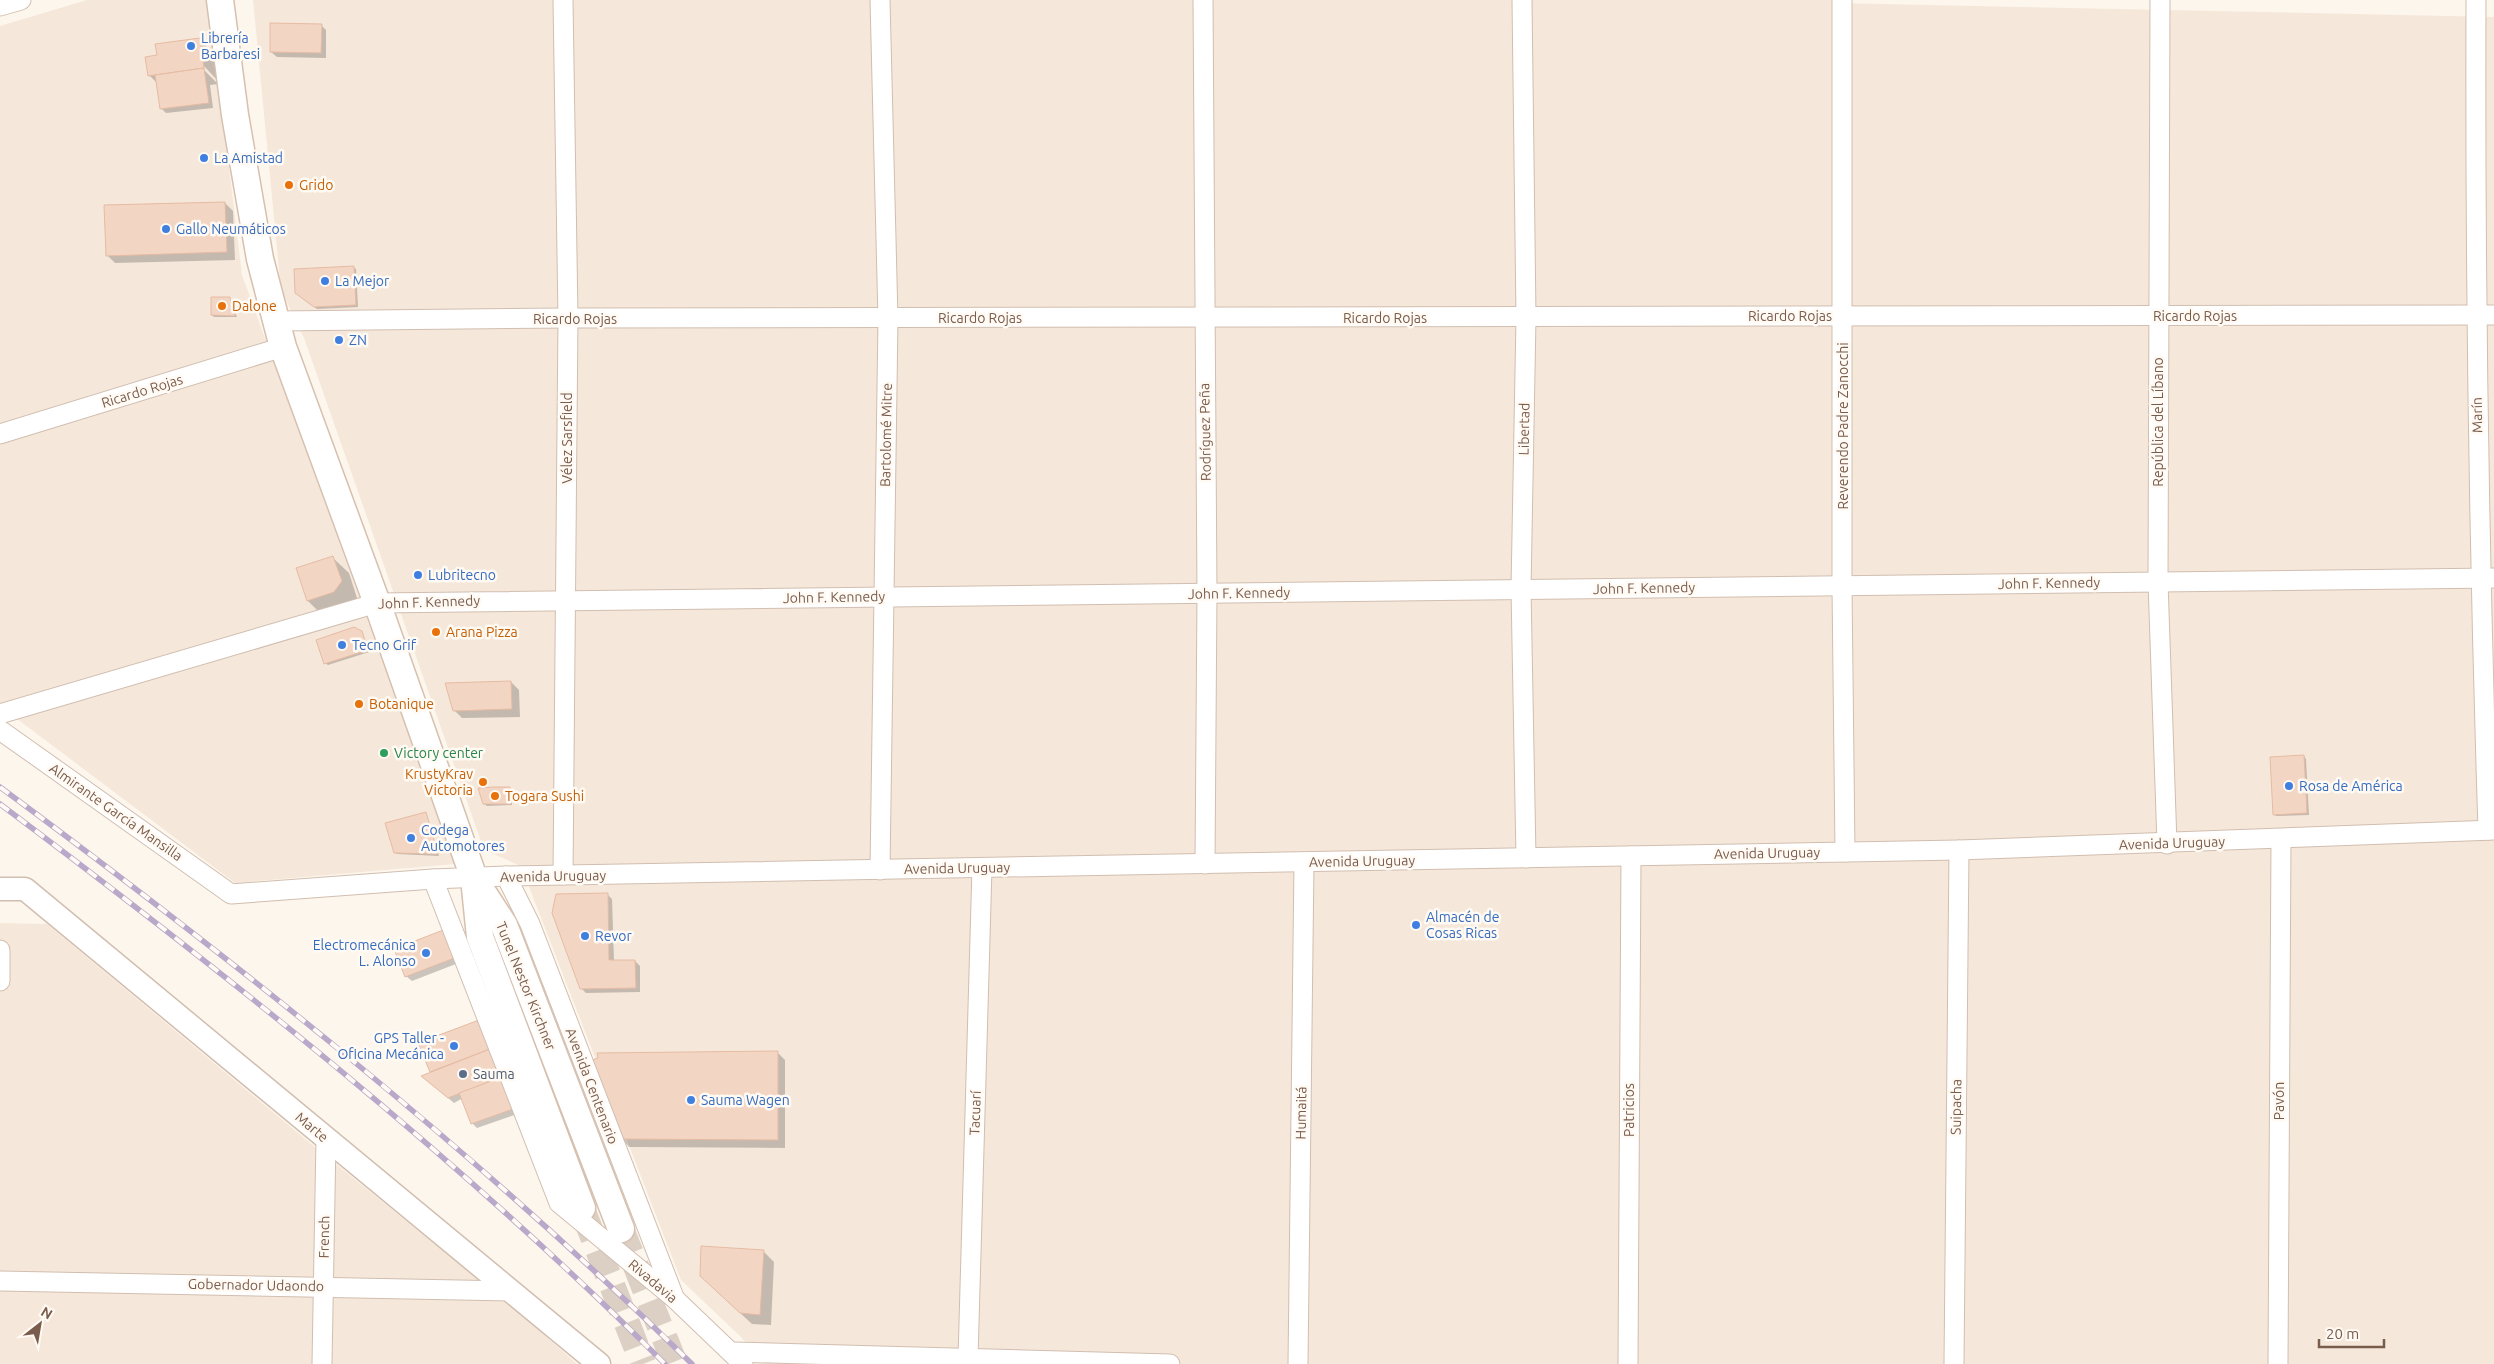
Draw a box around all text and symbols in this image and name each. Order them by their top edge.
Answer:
place label: Librería Barbaresi [201,30,260,62]
marker: Librería Barbaresi [185,40,197,52]
place label: La Amistad [214,150,283,166]
marker: La Amistad [198,152,210,164]
place label: Grido [299,177,333,193]
marker: Grido [283,179,295,191]
place label: Gallo Neumáticos [176,221,286,237]
marker: Gallo Neumáticos [160,223,172,235]
place label: La Mejor [335,273,390,289]
marker: La Mejor [319,275,331,287]
place label: Dalone [232,298,277,314]
marker: Dalone [216,300,228,312]
street label: Ricardo Rojas [1748,308,1832,324]
street label: Ricardo Rojas [2153,308,2237,324]
street label: Ricardo Rojas [938,310,1022,326]
street label: Ricardo Rojas [1343,310,1427,326]
street label: Ricardo Rojas [533,311,617,327]
place label: ZN [349,332,367,348]
marker: ZN [333,334,345,346]
street label: Reverendo Padre Zanocchi [1835,342,1851,510]
street label: República del Líbano [2150,357,2166,487]
street label: Ricardo Rojas [99,371,185,411]
street label: Bartolomé Mitre [877,383,895,487]
street label: Rodríguez Peña [1196,383,1214,481]
street label: Vélez Sarsfield [559,392,575,484]
street label: Marín [2469,397,2485,433]
street label: Libertad [1516,403,1532,455]
place label: Lubritecno [428,567,496,583]
marker: Lubritecno [412,569,424,581]
street label: John F. Kennedy [1998,574,2101,592]
street label: John F. Kennedy [1593,579,1696,597]
street label: John F. Kennedy [1188,584,1291,602]
street label: John F. Kennedy [783,588,886,606]
street label: John F. Kennedy [378,592,481,612]
place label: Arana Pizza [446,624,518,640]
marker: Arana Pizza [430,626,442,638]
place label: Tecno Grif [352,637,417,653]
marker: Tecno Grif [336,639,348,651]
place label: Botanique [369,696,434,712]
marker: Botanique [353,698,365,710]
place label: Victory center [394,745,484,761]
marker: Victory center [378,747,390,759]
street label: Almirante García Mansilla [46,760,186,864]
place label: KrustyKrav Victoria [405,766,473,798]
marker: KrustyKrav Victoria [477,776,489,788]
place label: Rosa de América [2299,778,2403,794]
marker: Rosa de América [2283,780,2295,792]
place label: Togara Sushi [505,788,584,804]
marker: Togara Sushi [489,790,501,802]
place label: Codega Automotores [421,822,505,854]
marker: Codega Automotores [405,832,417,844]
street label: Avenida Uruguay [2119,833,2226,853]
street label: Avenida Uruguay [1714,844,1821,862]
street label: Avenida Uruguay [1309,852,1416,870]
street label: Avenida Uruguay [904,859,1011,877]
street label: Avenida Uruguay [500,867,607,885]
place label: Almacén de Cosas Ricas [1426,909,1499,941]
street label: Tunel Nestor Kirchner [493,919,559,1053]
marker: Almacén de Cosas Ricas [1410,919,1422,931]
place label: Revor [595,928,632,944]
marker: Revor [579,930,591,942]
place label: Electromecánica L. Alonso [313,937,416,969]
marker: Electromecánica L. Alonso [420,947,432,959]
street label: Avenida Centenario [562,1026,622,1146]
place label: GPS Taller - Oficina Mecánica [337,1030,444,1062]
marker: GPS Taller - Oficina Mecánica [448,1040,460,1052]
place label: Sauma [473,1066,515,1082]
marker: Sauma [457,1068,469,1080]
street label: Suipacha [1948,1079,1964,1135]
street label: Pavón [2271,1082,2287,1120]
street label: Patricios [1621,1083,1637,1137]
street label: Humaitá [1293,1086,1309,1140]
street label: Tacuarí [966,1090,984,1136]
place label: Sauma Wagen [701,1092,790,1108]
marker: Sauma Wagen [685,1094,697,1106]
street label: Marte [292,1109,332,1145]
street label: French [316,1216,332,1258]
street label: Rivadavia [625,1256,681,1306]
street label: Gobernador Udaondo [188,1276,324,1294]
north arrow [15,1299,65,1349]
text: N [38,1303,55,1322]
scale bar [2319,1316,2384,1348]
text: 20 m [2326,1325,2359,1342]

